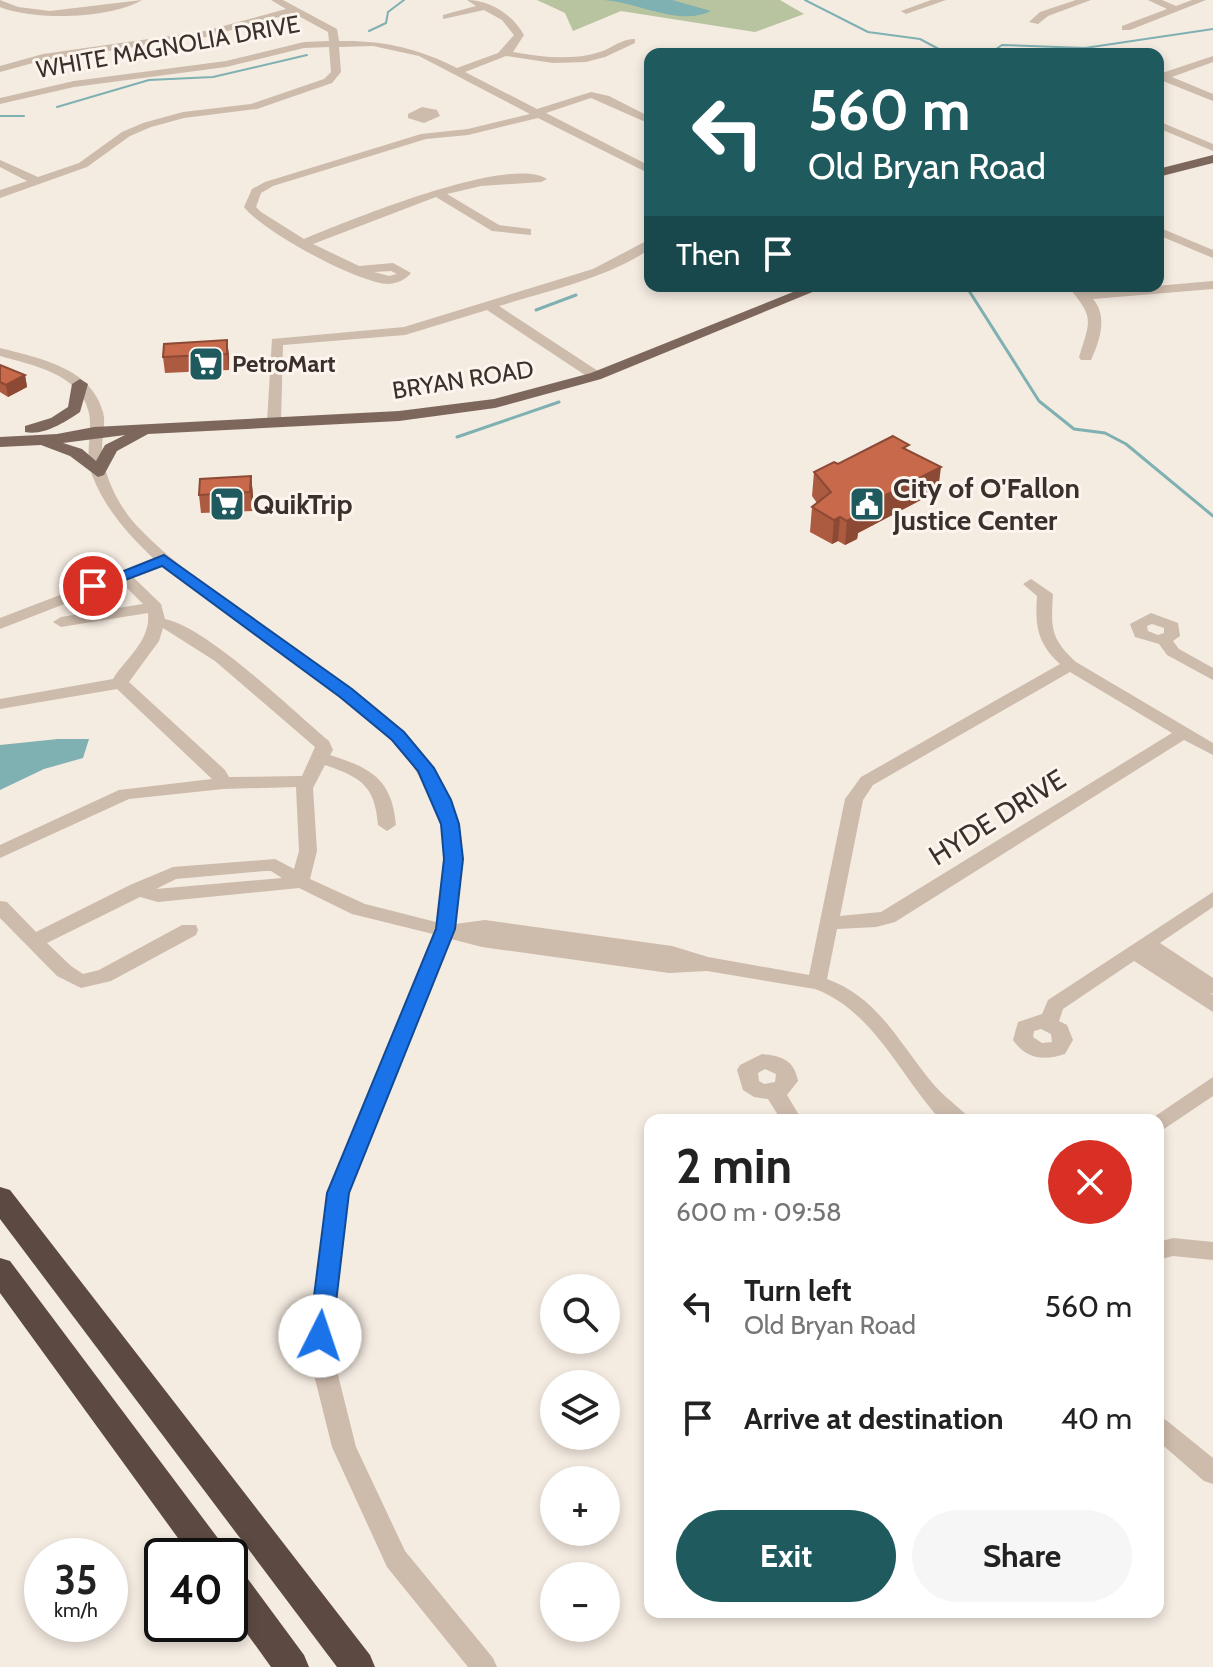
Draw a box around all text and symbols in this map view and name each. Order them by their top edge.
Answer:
street label: WHITE MAGNOLIA DRIVE [34,9,302,84]
text: 560 m [808,76,970,144]
icon: left [676,80,780,184]
text: Old Bryan Road [808,144,1046,188]
icon: arrive [756,232,800,276]
text: Then [676,236,740,273]
supermarket icon: PetroMart [187,345,225,383]
place label: PetroMart [232,349,336,378]
street label: BRYAN ROAD [390,354,536,405]
place label: City of O'Fallon Justice Center [892,471,1080,537]
supermarket icon: QuikTrip [208,485,246,523]
public building icon: City of O'Fallon Justice Center [848,485,886,523]
place label: QuikTrip [253,487,353,521]
pin [59,552,127,620]
icon: arrive [71,564,115,608]
street label: HYDE DRIVE [922,762,1072,872]
text: 2 min [676,1137,792,1195]
button: close [1048,1140,1132,1224]
text: 600 m · 09:58 [676,1196,842,1228]
text: Turn left [744,1272,852,1309]
map controls [540,1274,620,1642]
button: search [540,1274,620,1354]
icon: left [676,1284,720,1328]
text: 560 m [1045,1288,1132,1325]
position arrow [278,1294,362,1378]
text: Old Bryan Road [744,1309,916,1341]
button: layers [540,1370,620,1450]
icon: arrive [676,1396,720,1440]
text: Arrive at destination [744,1400,1004,1437]
text: 40 m [1061,1400,1132,1437]
button: + [540,1466,620,1546]
button: Exit [676,1510,896,1602]
button: Share [912,1510,1132,1602]
speed limit sign: 40 [144,1538,248,1642]
text: 35 [54,1555,98,1604]
button: − [540,1562,620,1642]
text: km/h [54,1598,98,1622]

